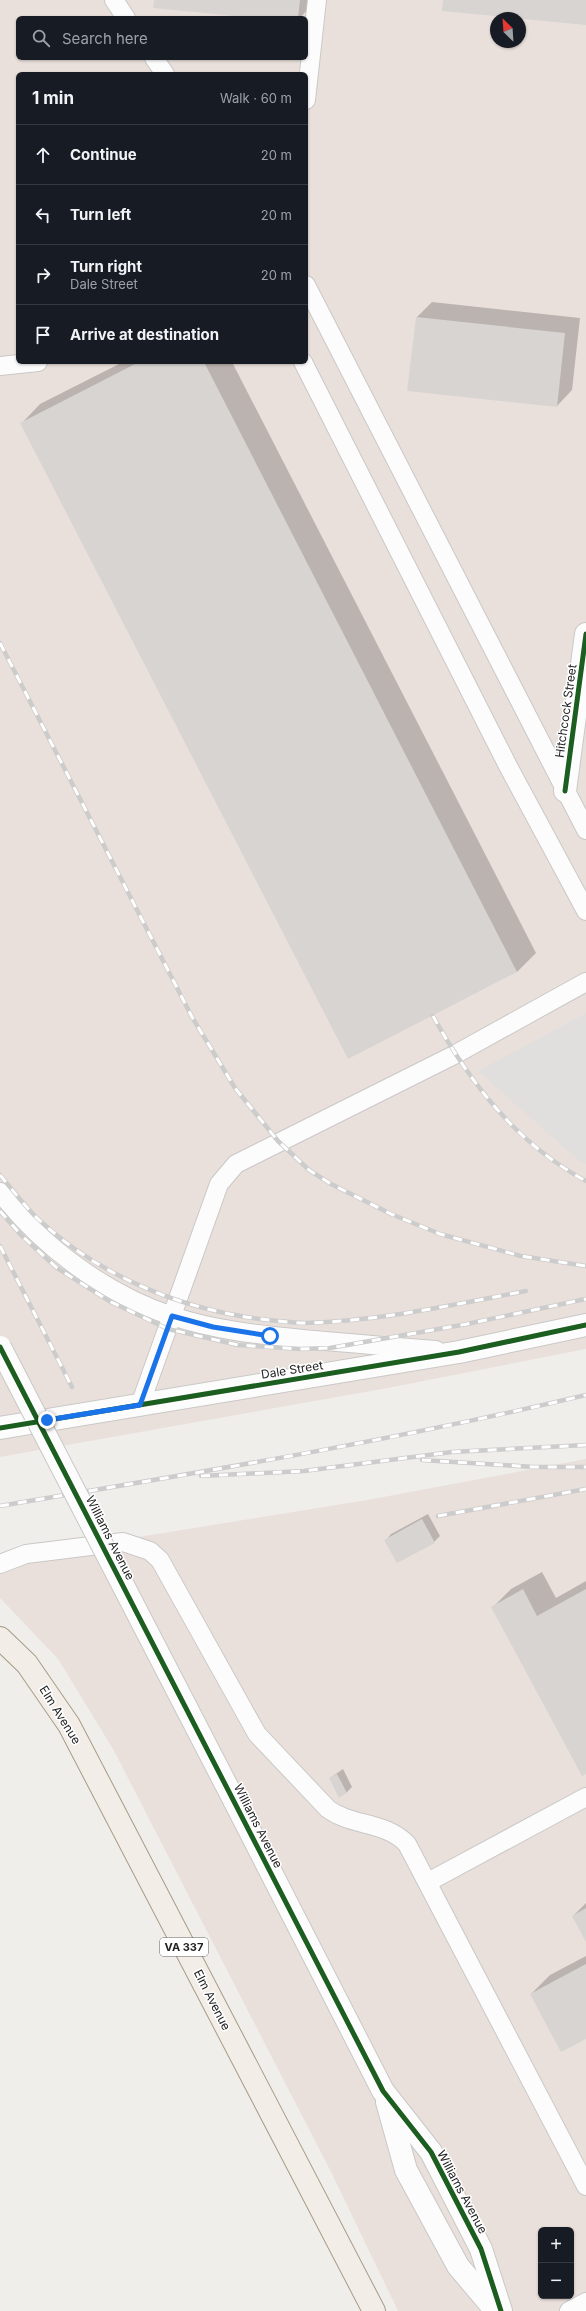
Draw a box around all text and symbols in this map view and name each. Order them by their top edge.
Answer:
north arrow [490,12,526,48]
search box [16,16,308,60]
icon: search [30,27,52,49]
text: Search here [62,29,148,48]
text: 1 min [32,88,74,108]
text: Walk · 60 m [220,90,292,106]
icon: ahead [32,144,54,166]
text: Continue [70,145,137,164]
text: 20 m [261,147,292,163]
icon: left [32,204,54,226]
text: Turn left [70,205,131,224]
text: 20 m [261,207,292,223]
text: Turn right [70,257,142,276]
icon: right [32,264,54,286]
text: 20 m [261,267,292,283]
text: Dale Street [70,276,138,292]
icon: arrive [32,324,54,346]
text: Arrive at destination [70,325,219,344]
street label: Hitchcock Street [552,663,580,759]
route start [261,1327,279,1345]
street label: Dale Street [260,1357,324,1382]
route end [38,1411,56,1429]
street label: Williams Avenue [83,1493,138,1582]
street label: Elm Avenue [37,1683,84,1747]
street label: Williams Avenue [231,1781,286,1870]
road number: VA 337 [160,1938,208,1956]
street label: Elm Avenue [191,1967,234,2033]
street label: Williams Avenue [434,2147,491,2236]
map controls [538,2227,574,2299]
button: + [538,2227,574,2263]
button: − [538,2263,574,2299]

